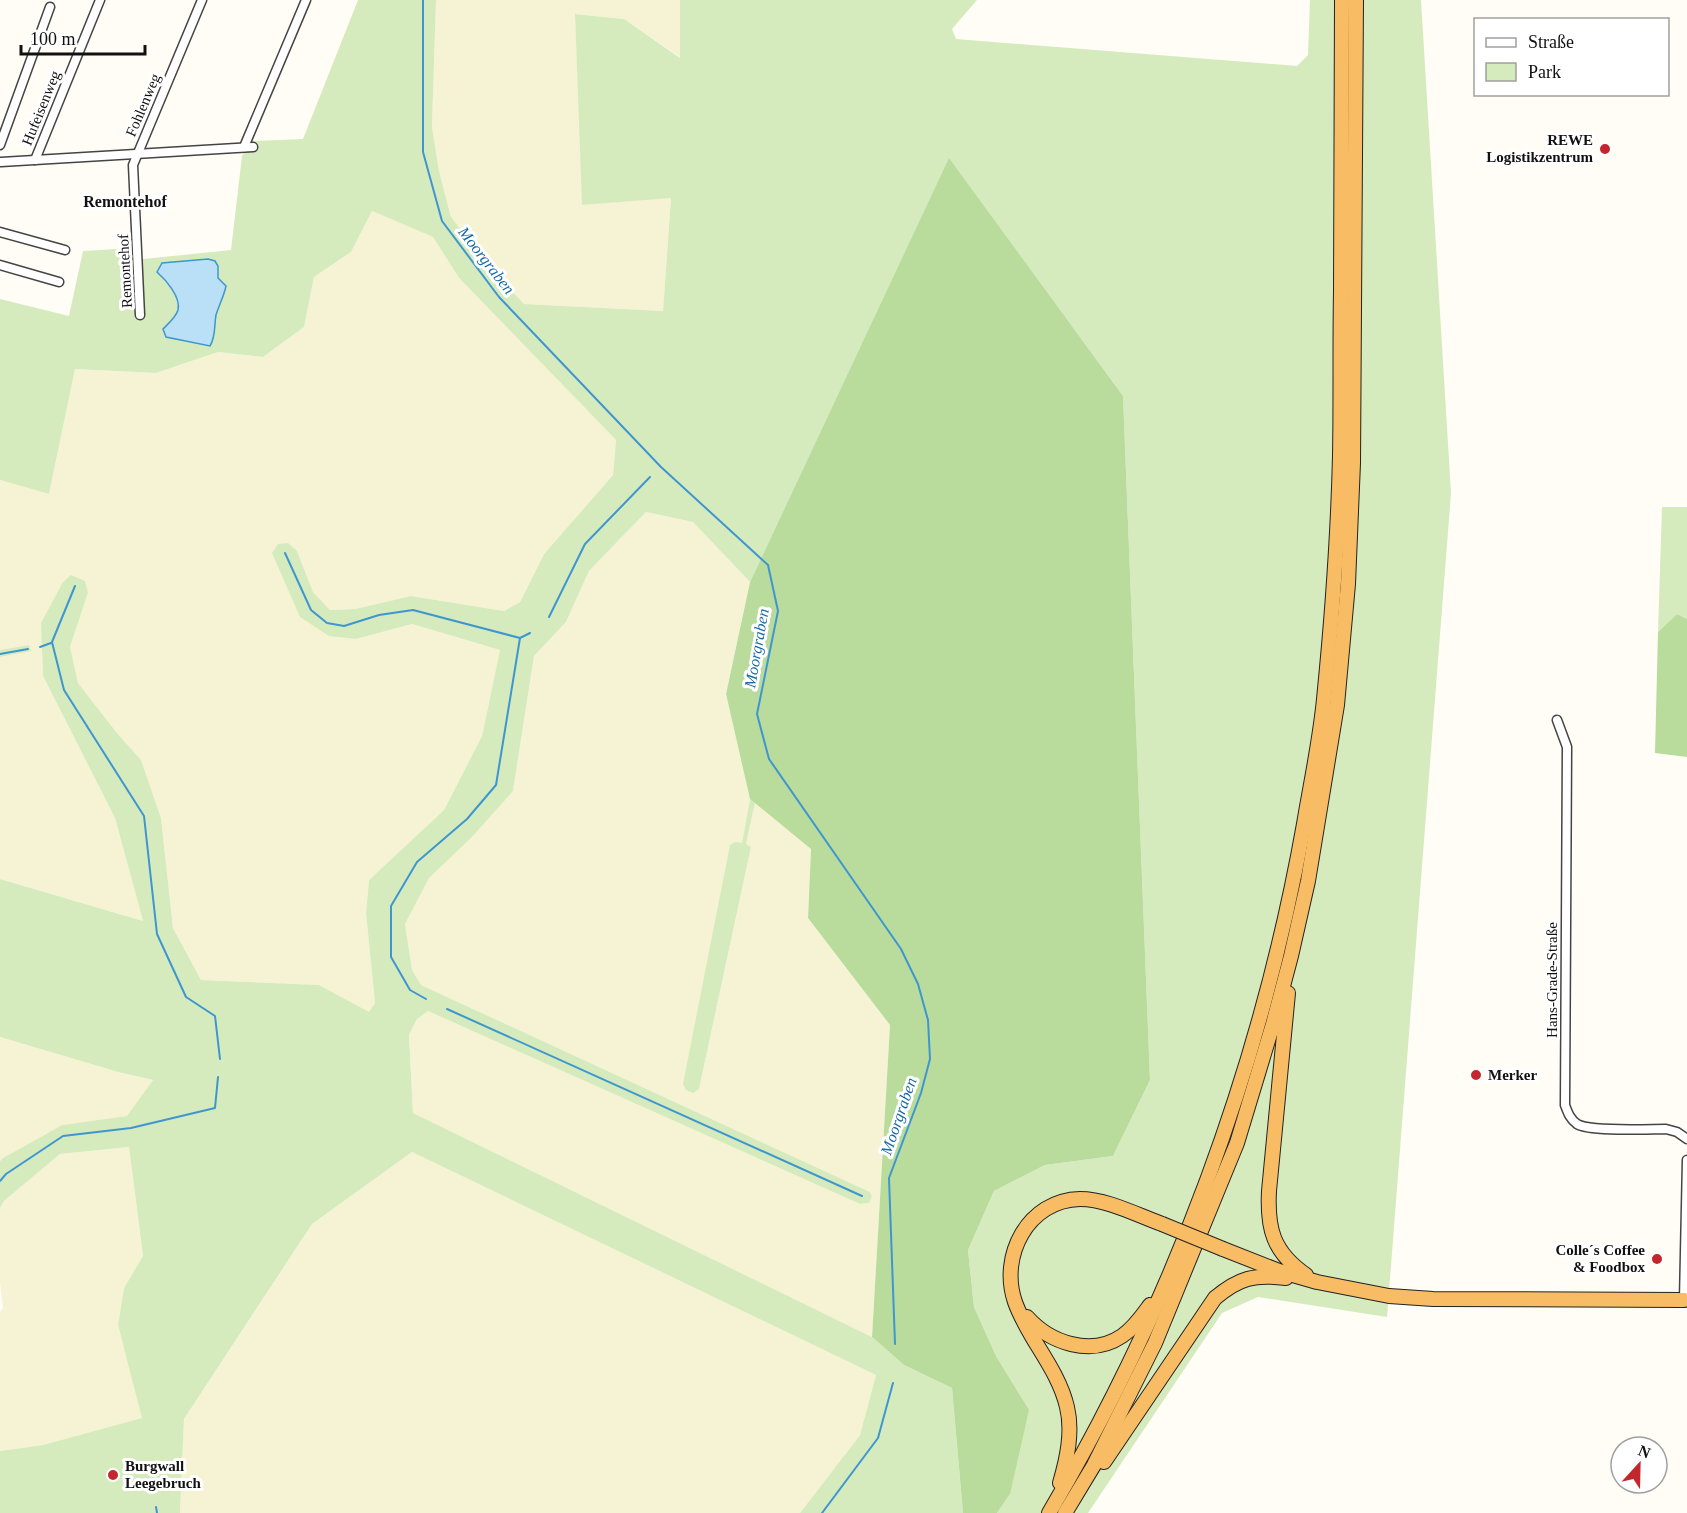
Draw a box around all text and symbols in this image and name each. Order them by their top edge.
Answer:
scale bar [21,18,146,56]
legend [1474,18,1669,96]
text: 100 m [30,29,76,49]
text: Straße [1528,32,1574,52]
text: Park [1528,62,1561,82]
street label: Hufeisenweg [19,68,63,148]
street label: Fohlenweg [123,71,164,139]
place label: REWE Logistikzentrum [1486,132,1593,165]
marker: REWE Logistikzentrum [1598,142,1612,156]
district label: Remontehof [83,193,167,210]
water label: Moorgraben [454,223,518,298]
street label: Remontehof [115,234,135,308]
water label: Moorgraben [741,607,773,690]
street label: Hans-Grade-Straße [1544,922,1560,1038]
place label: Merker [1488,1067,1537,1083]
marker: Merker [1469,1068,1483,1082]
water label: Moorgraben [877,1075,921,1158]
place label: Colle´s Coffee & Foodbox [1555,1242,1645,1275]
marker: Colle´s Coffee & Foodbox [1650,1252,1664,1266]
north arrow [1609,1435,1669,1495]
text: N [1636,1442,1653,1462]
place label: Burgwall Leegebruch [125,1458,201,1491]
marker: Burgwall Leegebruch [106,1468,120,1482]

